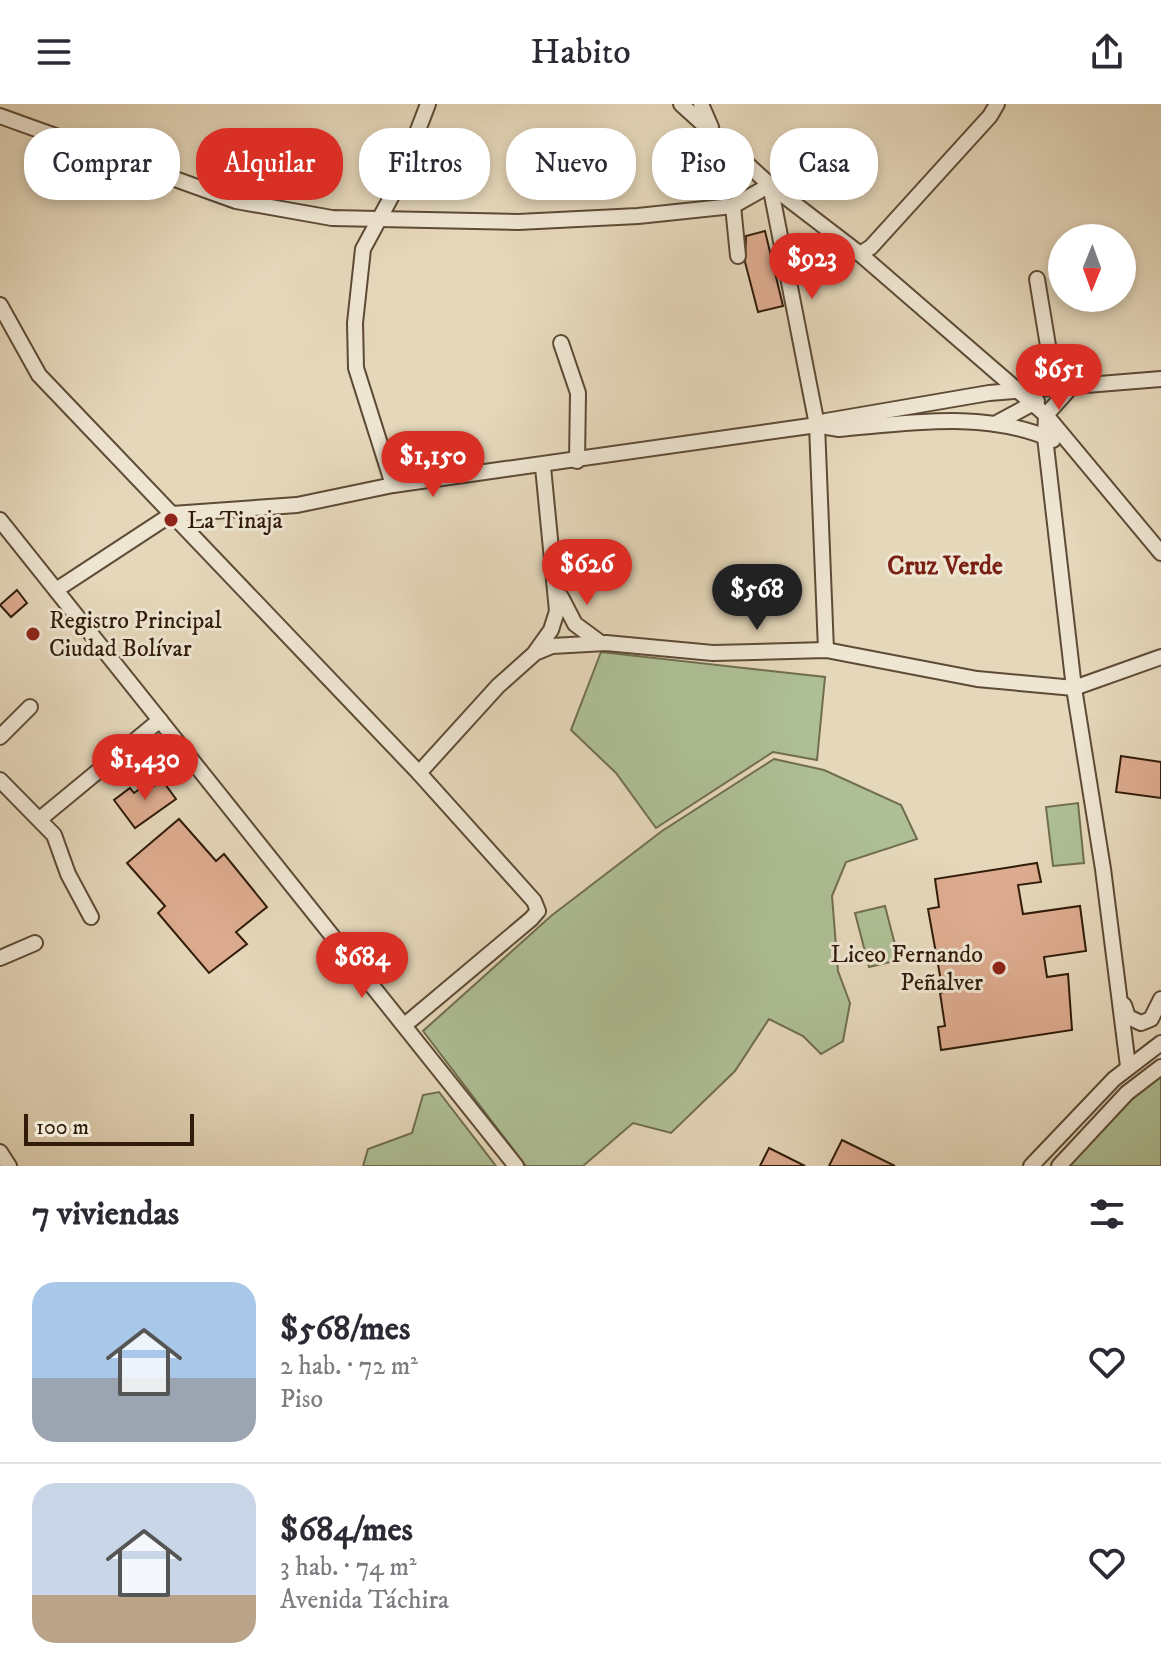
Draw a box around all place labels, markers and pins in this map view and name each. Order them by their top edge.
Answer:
pin: $923 [765,233,859,301]
pin: $651 [1012,344,1106,412]
pin: $1,150 [368,431,498,499]
place label: La Tinaja [187,506,283,536]
marker: La Tinaja [162,511,180,529]
pin: $626 [540,539,634,607]
pin: $568 [710,564,804,632]
place label: Registro Principal Ciudad Bolívar [49,606,222,664]
marker: Registro Principal Ciudad Bolívar [24,625,42,643]
pin: $1,430 [80,734,210,802]
pin: $684 [315,932,409,1000]
place label: Liceo Fernando Peñalver [831,940,983,998]
marker: Liceo Fernando Peñalver [990,959,1008,977]

